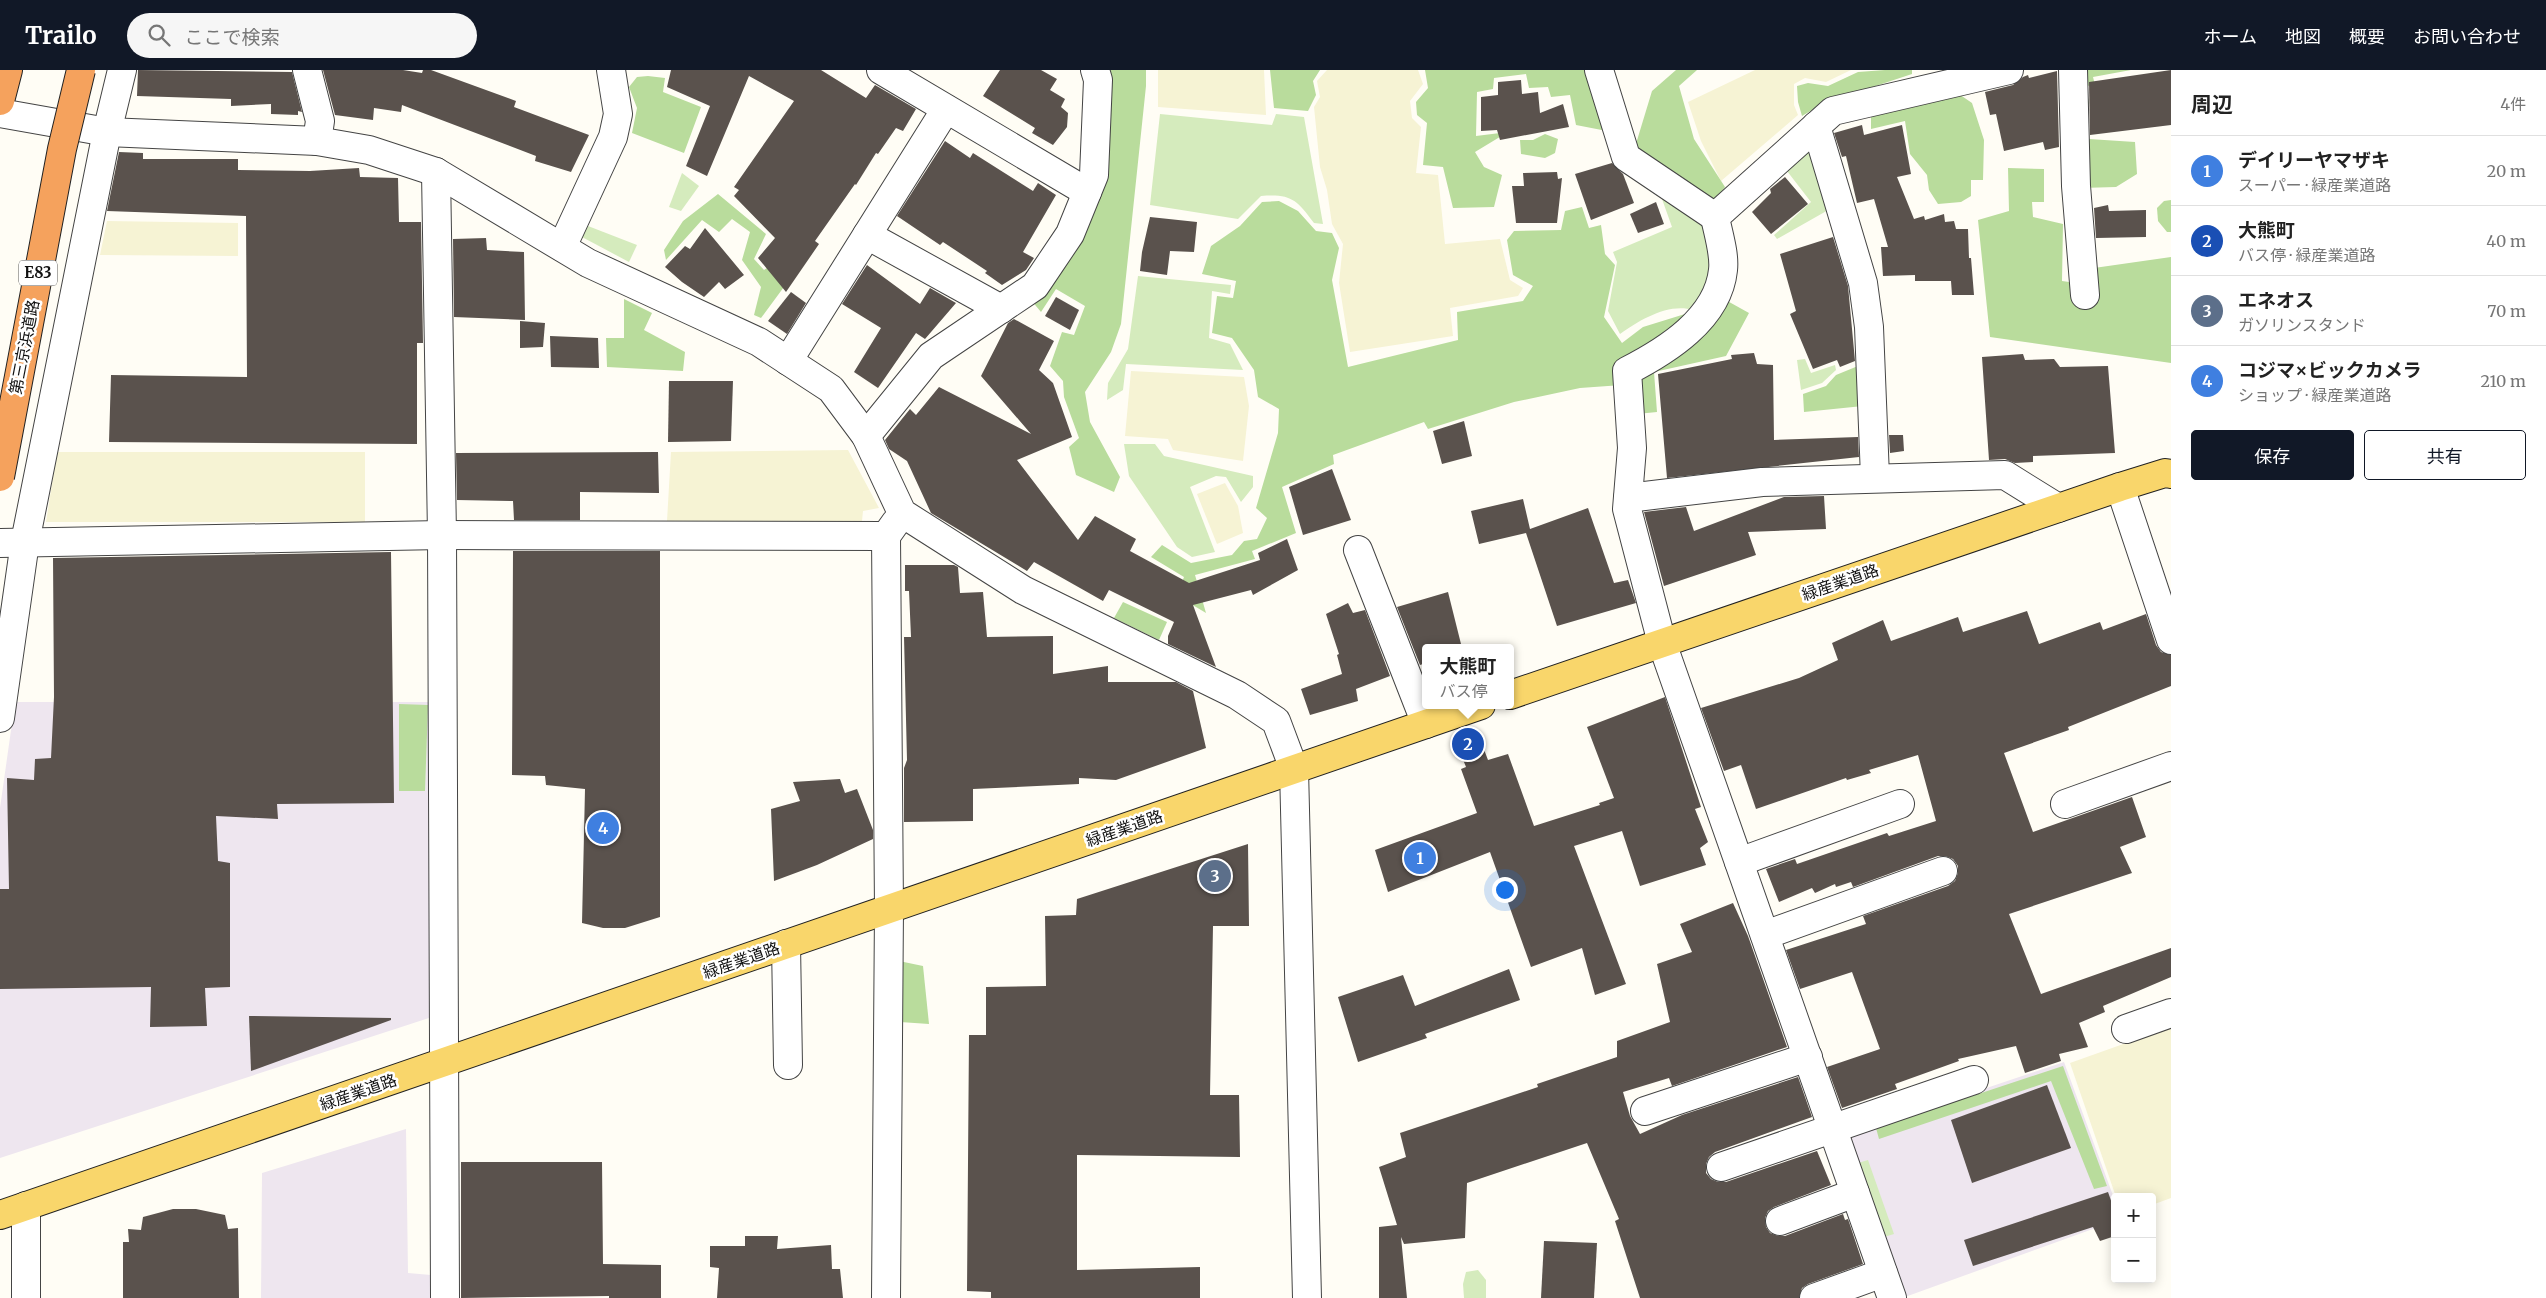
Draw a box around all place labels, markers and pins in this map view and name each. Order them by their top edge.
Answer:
pin: 2 [1452,725,1484,763]
pin: 4 [587,809,619,847]
pin: 1 [1404,839,1436,877]
pin: 3 [1199,857,1231,895]

